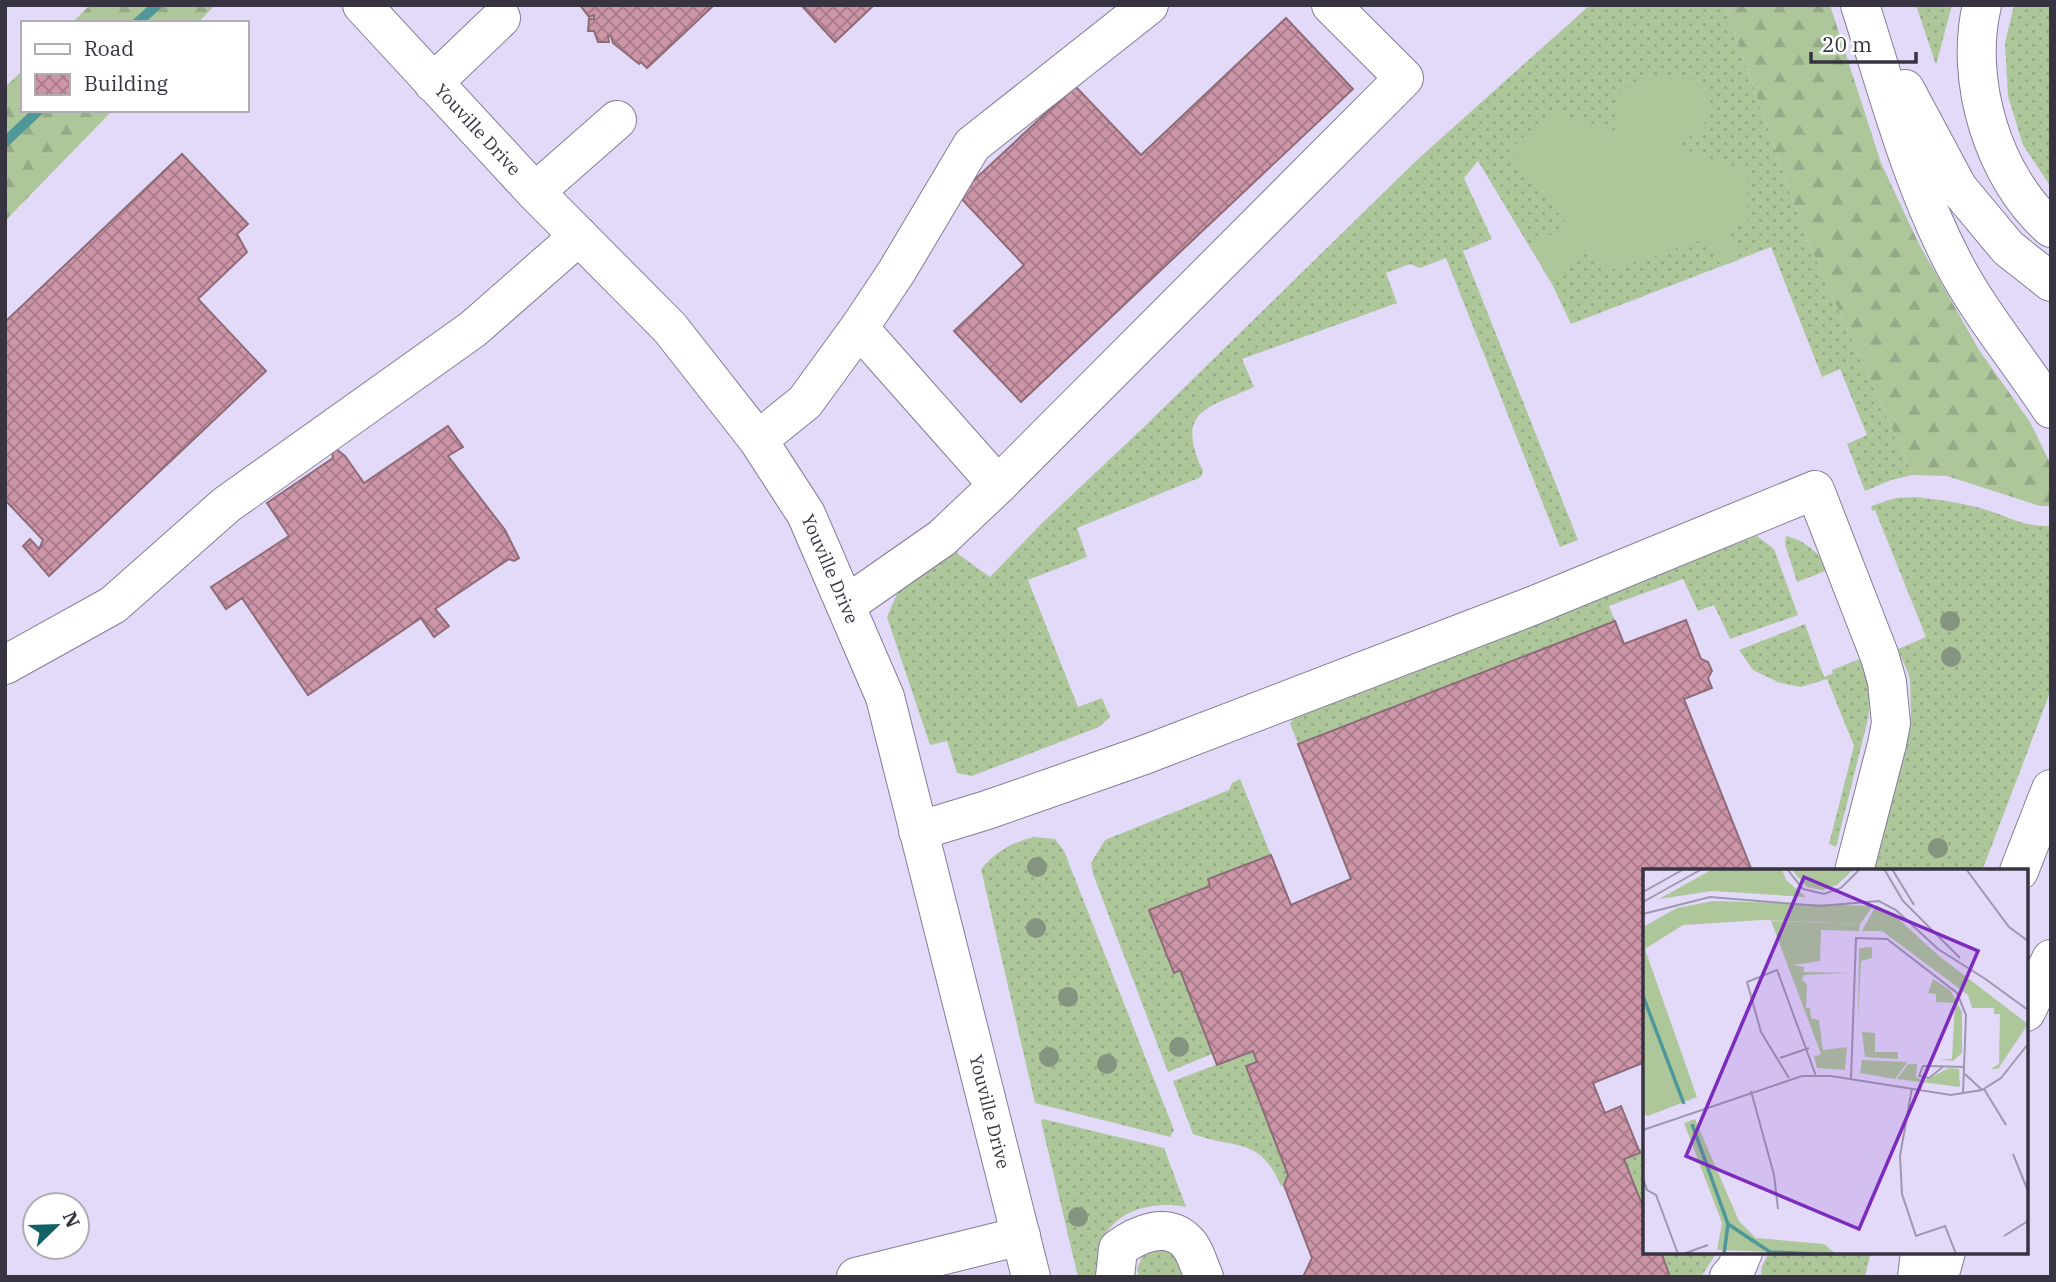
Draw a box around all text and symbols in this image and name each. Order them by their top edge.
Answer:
legend [21,21,248,112]
scale bar [1811,21,1916,65]
text: 20 m [1822,30,1872,58]
text: Road [84,34,134,62]
text: Building [84,69,169,97]
street label: Youville Drive [430,79,526,180]
street label: Youville Drive [797,511,864,627]
inset map [1643,869,2028,1254]
street label: Youville Drive [964,1052,1015,1171]
north arrow [21,1191,91,1261]
text: N [58,1208,86,1231]

